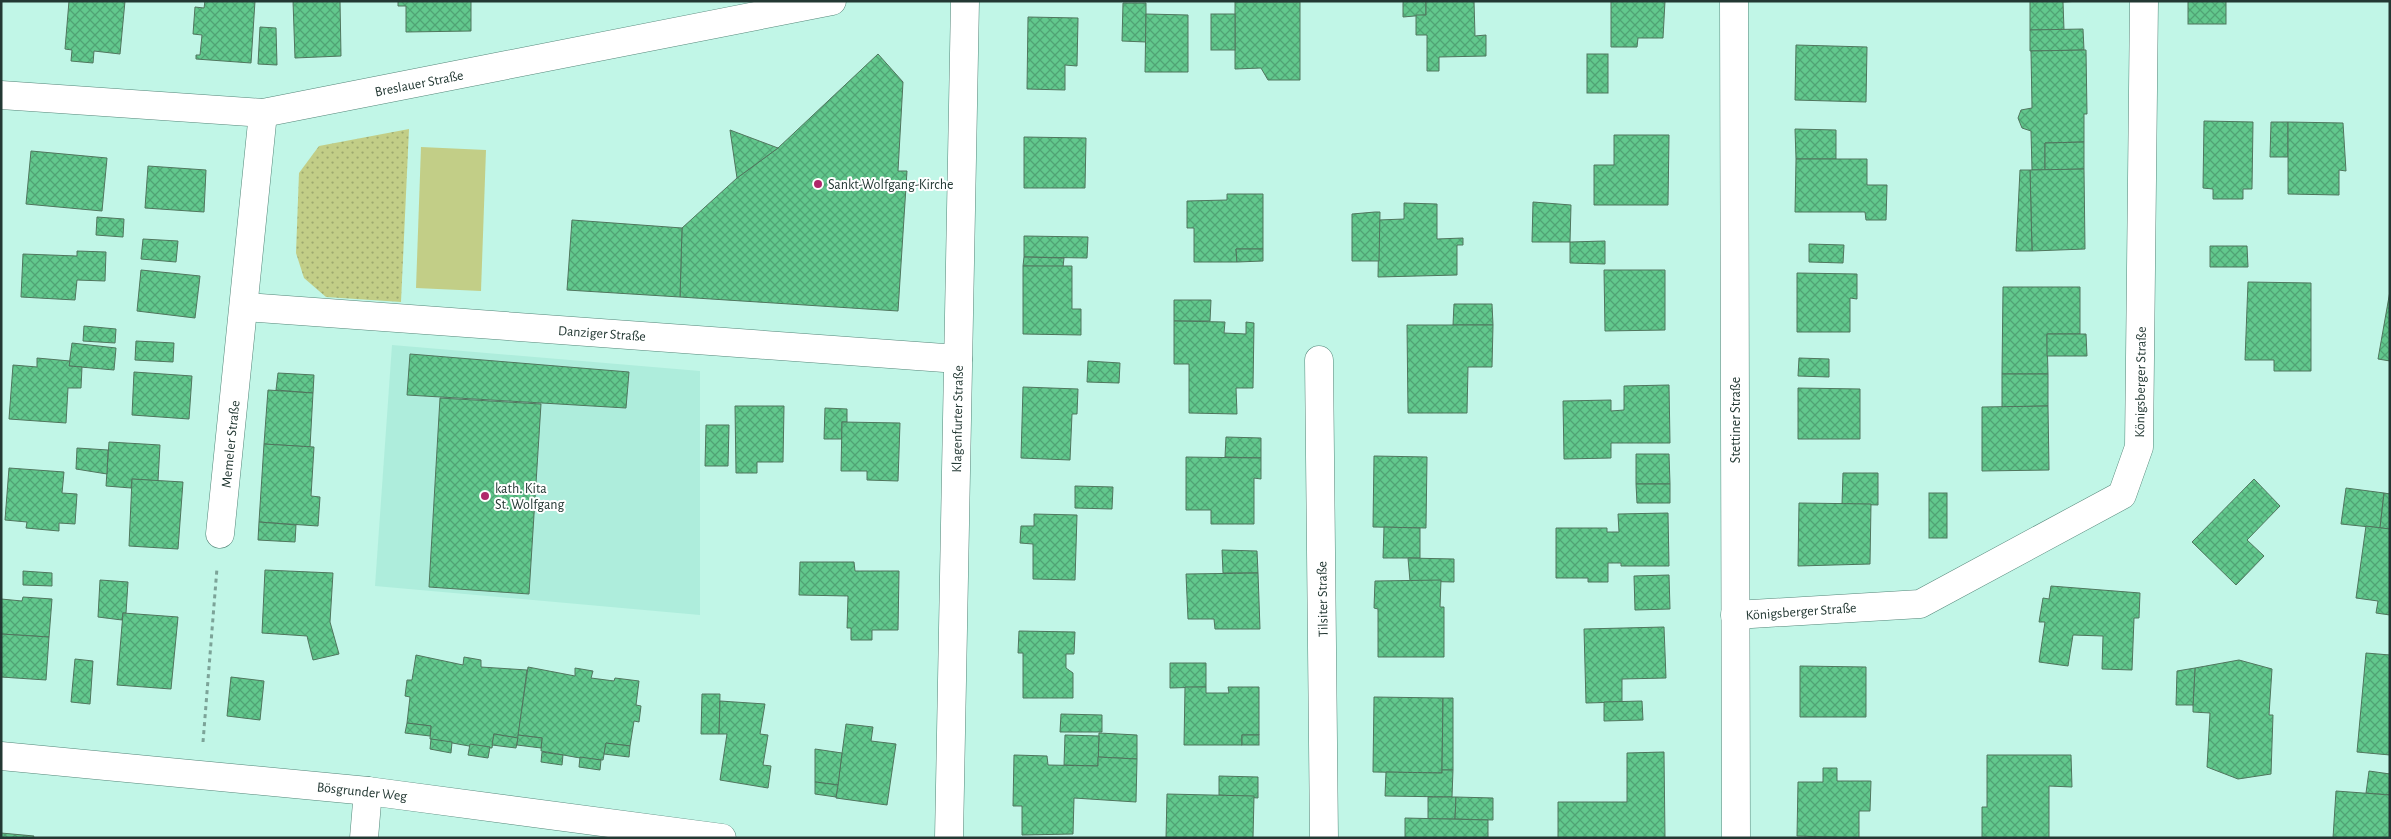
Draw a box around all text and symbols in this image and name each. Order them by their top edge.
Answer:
street label: Breslauer Straße [374,69,465,99]
marker: Sankt-Wolfgang-Kirche [812,178,824,190]
place label: Sankt-Wolfgang-Kirche [828,178,953,192]
street label: Danziger Straße [558,324,646,344]
street label: Königsberger Straße [2133,326,2149,438]
street label: Klagenfurter Straße [950,365,966,473]
street label: Stettiner Straße [1729,377,1743,463]
street label: Memeler Straße [219,400,243,488]
place label: kath. Kita St. Wolfgang [495,482,565,512]
marker: kath. Kita St. Wolfgang [479,490,491,502]
street label: Tilsiter Straße [1315,561,1331,637]
street label: Königsberger Straße [1745,601,1857,623]
street label: Bösgrunder Weg [316,780,408,804]

